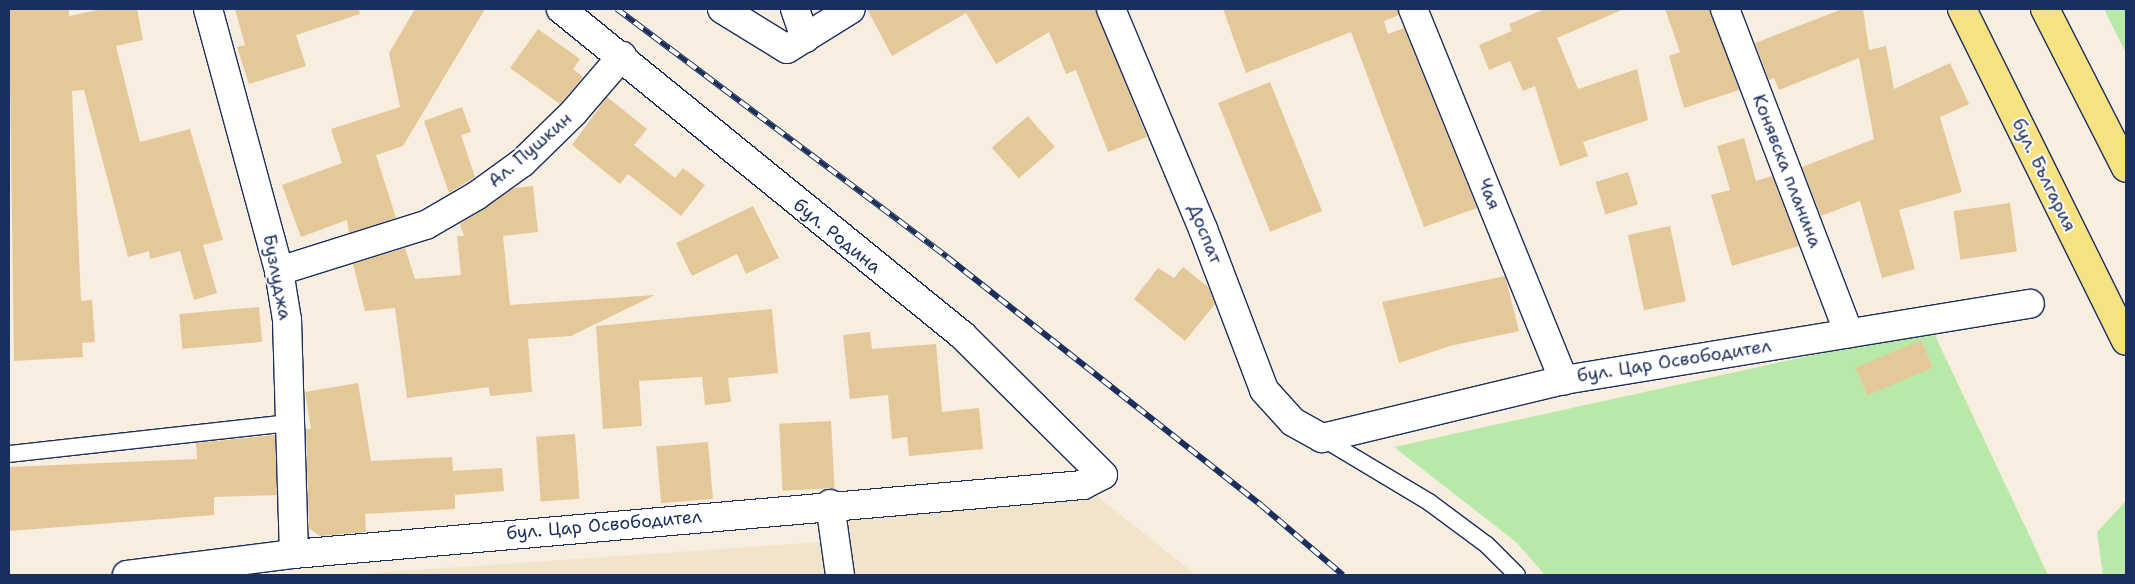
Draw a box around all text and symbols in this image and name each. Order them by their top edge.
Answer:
street label: Конявска планина [1748,91,1826,251]
street label: Ал. Пушкин [484,108,576,192]
street label: бул. България [2007,115,2081,235]
street label: Чая [1473,175,1505,213]
street label: бул. Родина [789,194,885,278]
street label: Доспат [1183,201,1227,267]
street label: Бузлуджа [258,232,296,322]
street label: бул. Цар Освободител [1575,335,1773,387]
street label: бул. Цар Освободител [505,506,703,544]

